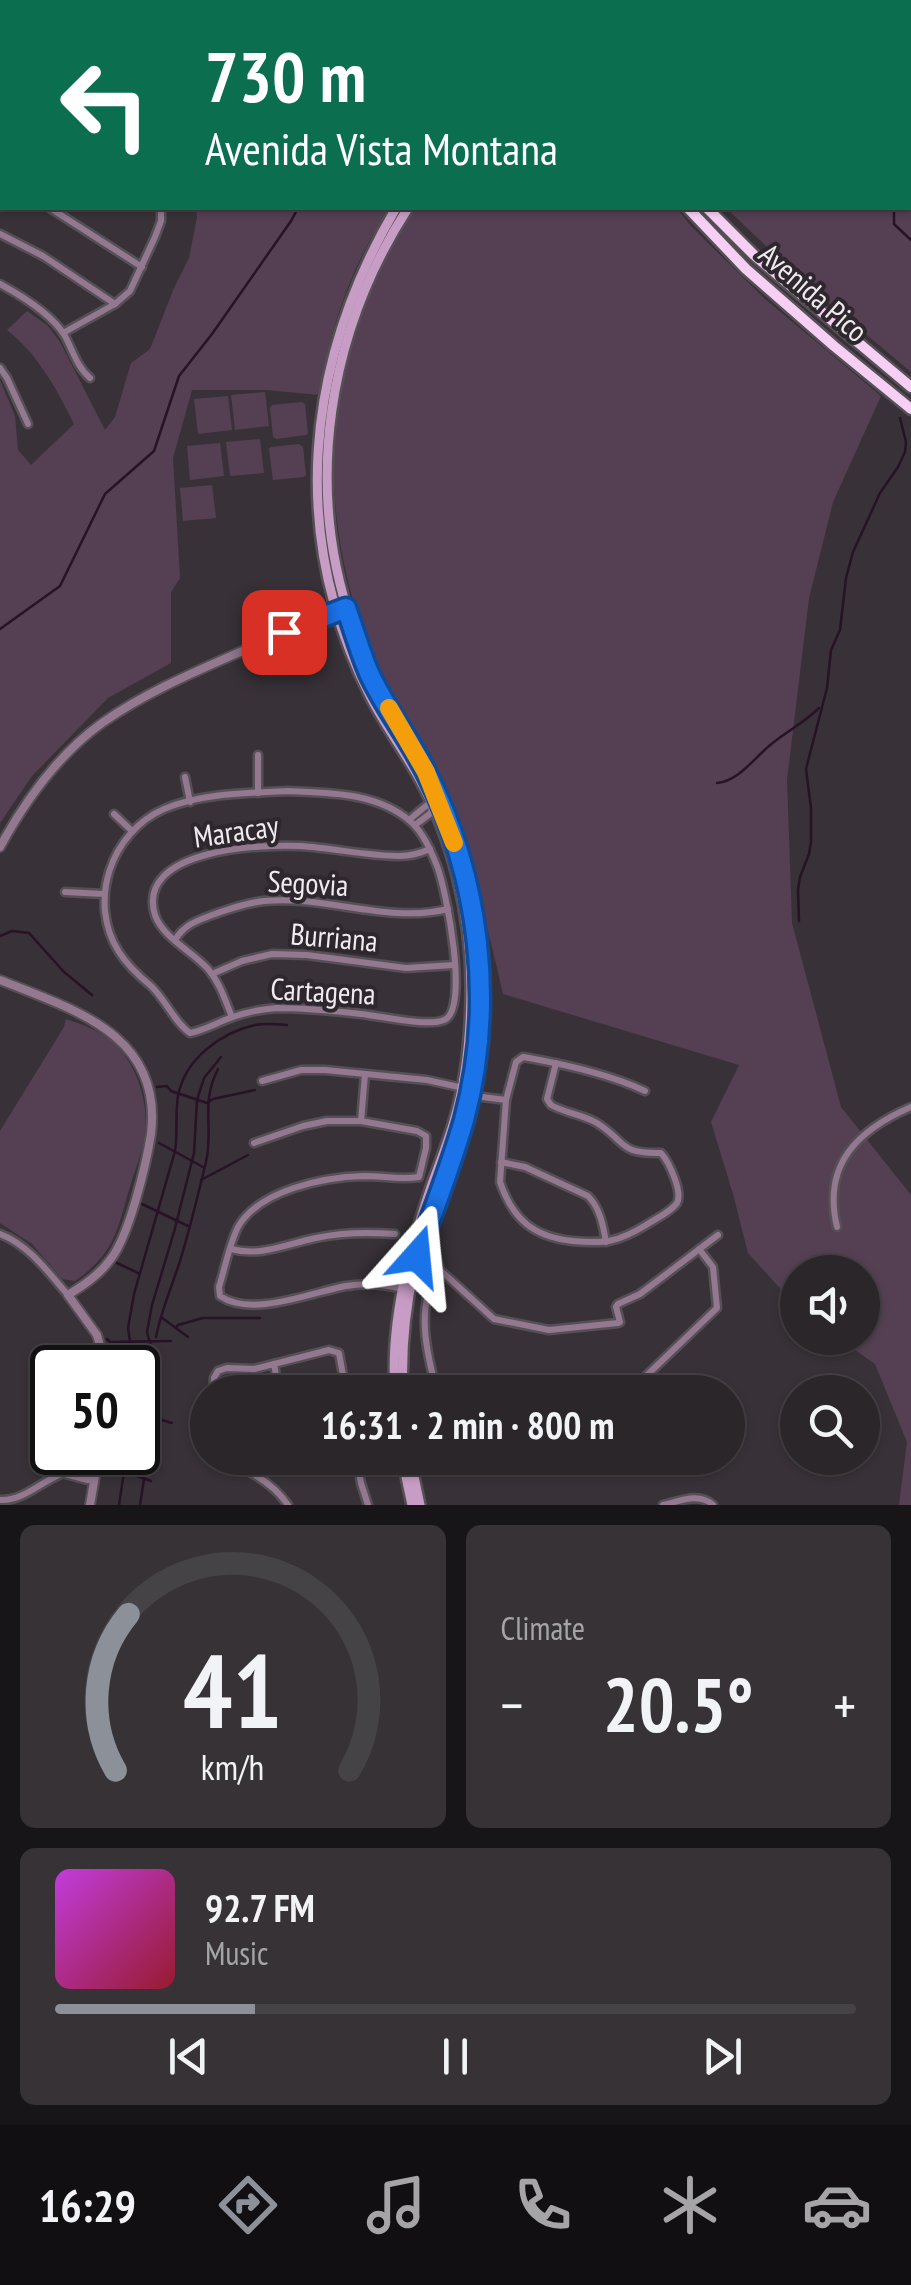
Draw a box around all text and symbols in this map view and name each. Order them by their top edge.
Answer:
text: 730 m [205,31,366,121]
icon: left [40,40,170,170]
text: Avenida Vista Montana [205,119,558,177]
street label: Avenida Pico [752,234,876,350]
pin [242,590,327,675]
icon: arrive [257,605,312,660]
street label: Maracay [191,805,281,856]
street label: Segovia [267,861,349,904]
street label: Burriana [289,913,379,960]
street label: Cartagena [270,968,377,1013]
position arrow [365,1204,469,1308]
map controls [780,1255,880,1475]
button: sound [780,1255,880,1355]
speed limit sign: 50 [30,1345,160,1475]
button: search [780,1375,880,1475]
text: 16:31 · 2 min · 800 m [321,1400,614,1449]
text: Climate [501,1607,585,1649]
text: 41 [183,1622,282,1757]
text: 20.5° [603,1656,754,1753]
text: − [501,1669,523,1740]
text: + [833,1669,856,1740]
text: km/h [201,1744,264,1790]
text: 92.7 FM [205,1883,315,1932]
text: Music [205,1932,268,1974]
icon: previous [161,2029,216,2084]
icon: pause [428,2029,483,2084]
icon: next [695,2029,750,2084]
icon: directions [213,2170,283,2240]
icon: music [361,2170,431,2240]
icon: phone [508,2170,578,2240]
icon: climate [655,2170,725,2240]
icon: car [802,2170,872,2240]
text: 16:29 [39,2176,136,2234]

